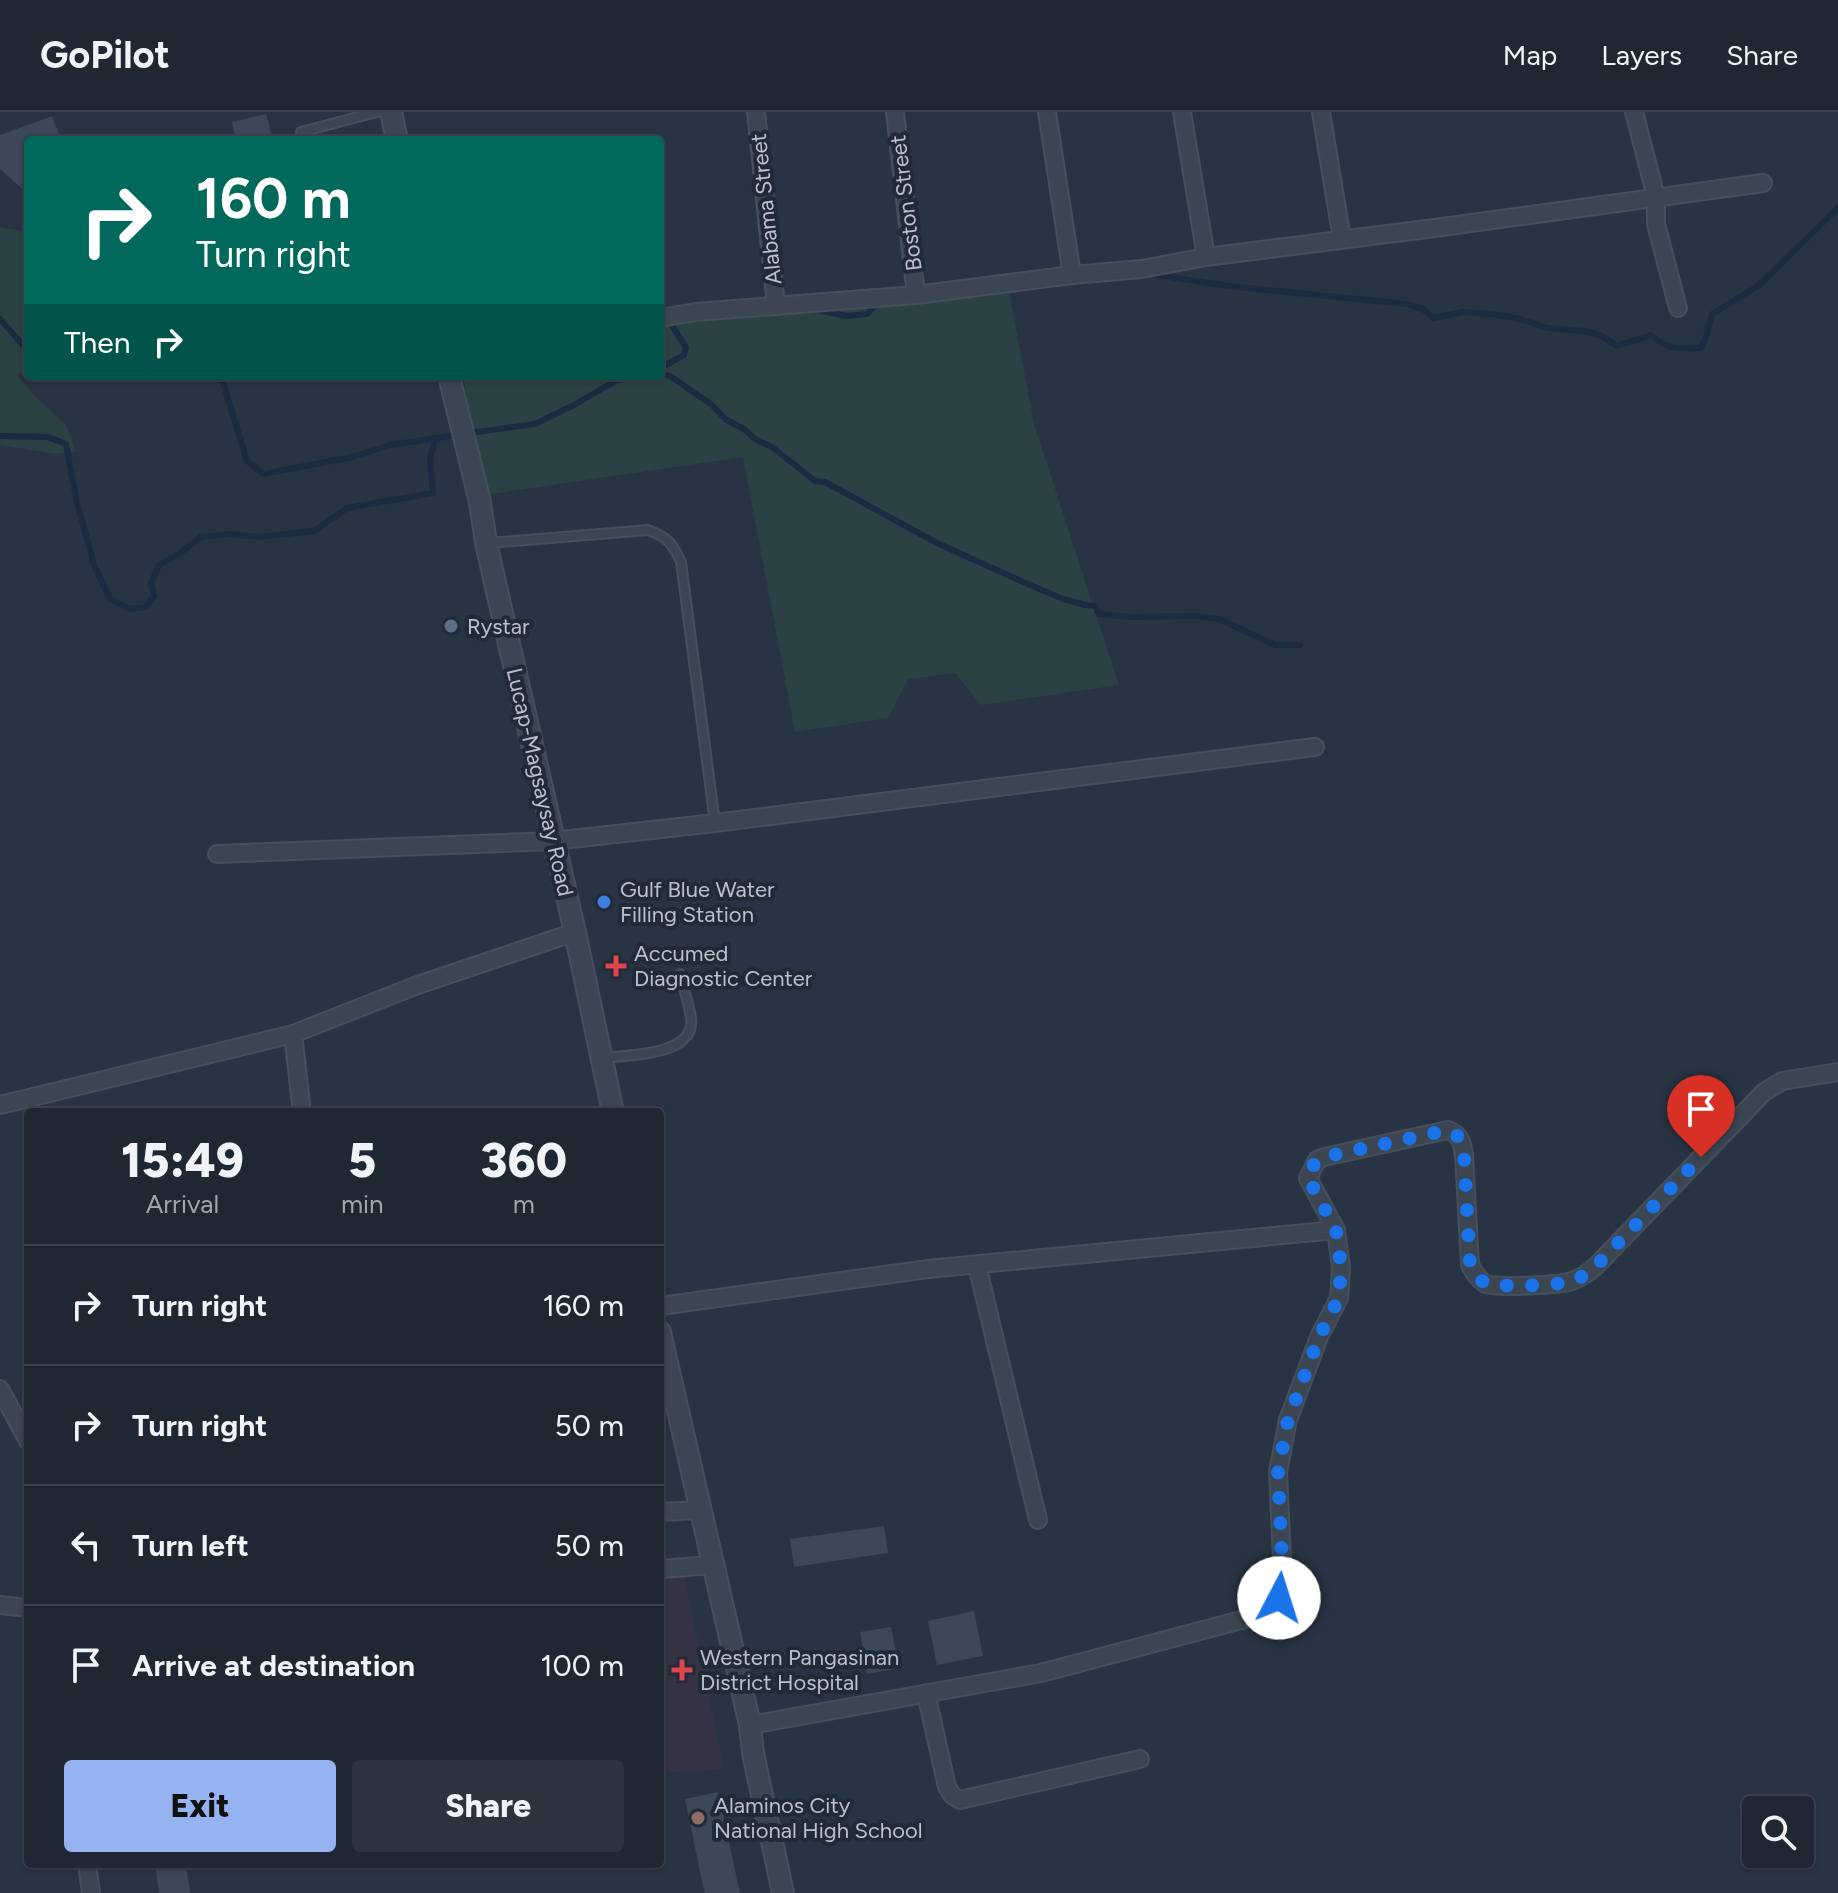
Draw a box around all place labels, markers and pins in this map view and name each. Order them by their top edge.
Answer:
place label: Rystar [467,613,530,640]
marker: Rystar [442,617,460,635]
place label: Gulf Blue Water Filling Station [620,876,775,928]
marker: Gulf Blue Water Filling Station [595,893,613,911]
place label: Accumed Diagnostic Center [634,940,813,992]
marker: Accumed Diagnostic Center [605,955,627,977]
pin [1667,1075,1735,1157]
place label: Western Pangasinan District Hospital [700,1644,899,1696]
marker: Western Pangasinan District Hospital [671,1659,693,1681]
place label: Alaminos City National High School [714,1792,923,1844]
marker: Alaminos City National High School [689,1809,707,1827]

